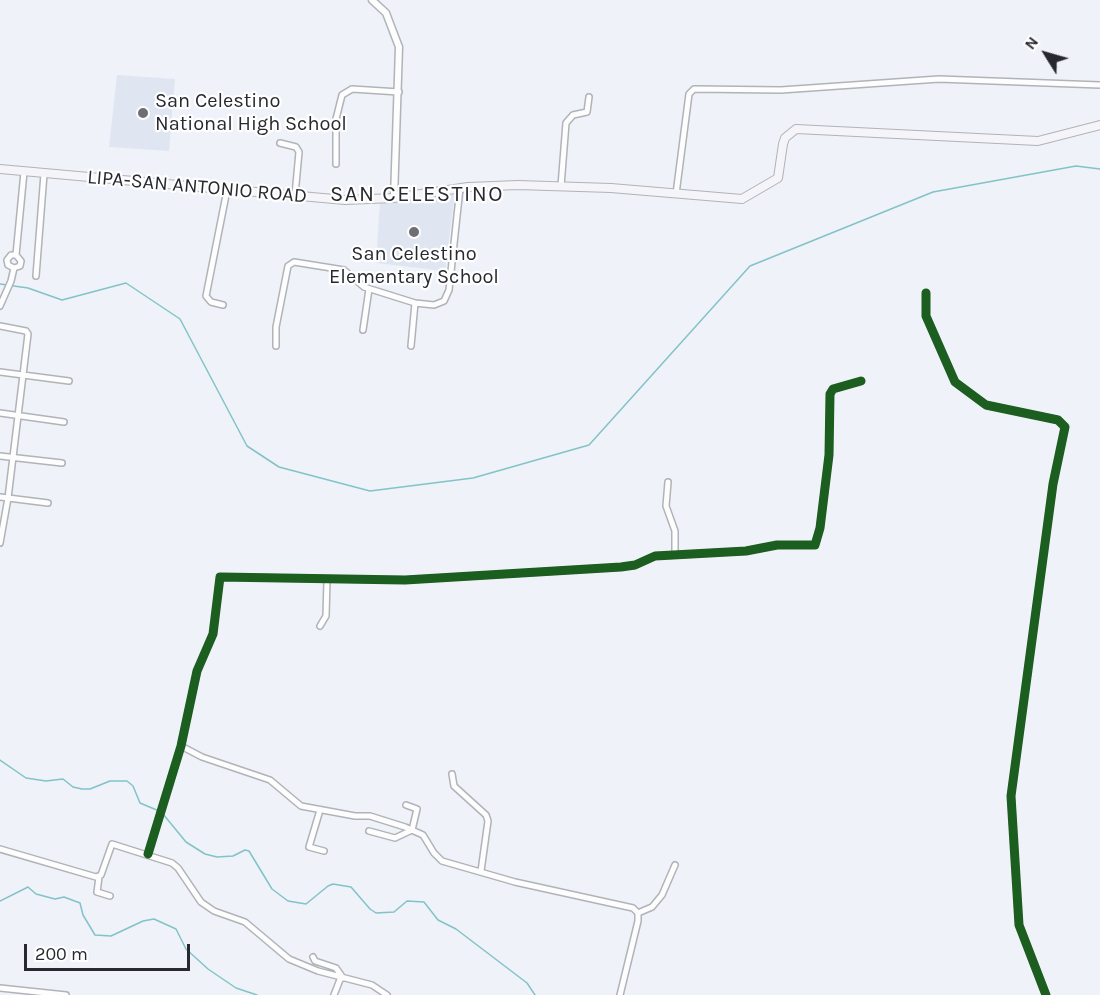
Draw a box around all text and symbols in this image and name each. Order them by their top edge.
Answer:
north arrow [1016,24,1076,84]
text: N [1020,33,1042,53]
place label: San Celestino National High School [155,89,347,136]
marker: San Celestino National High School [136,106,150,120]
street label: LIPA-SAN ANTONIO ROAD [86,165,308,209]
district label: SAN CELESTINO [330,182,504,208]
marker: San Celestino Elementary School [407,225,421,239]
place label: San Celestino Elementary School [329,242,499,289]
scale bar [27,932,194,970]
text: 200 m [35,943,88,965]

